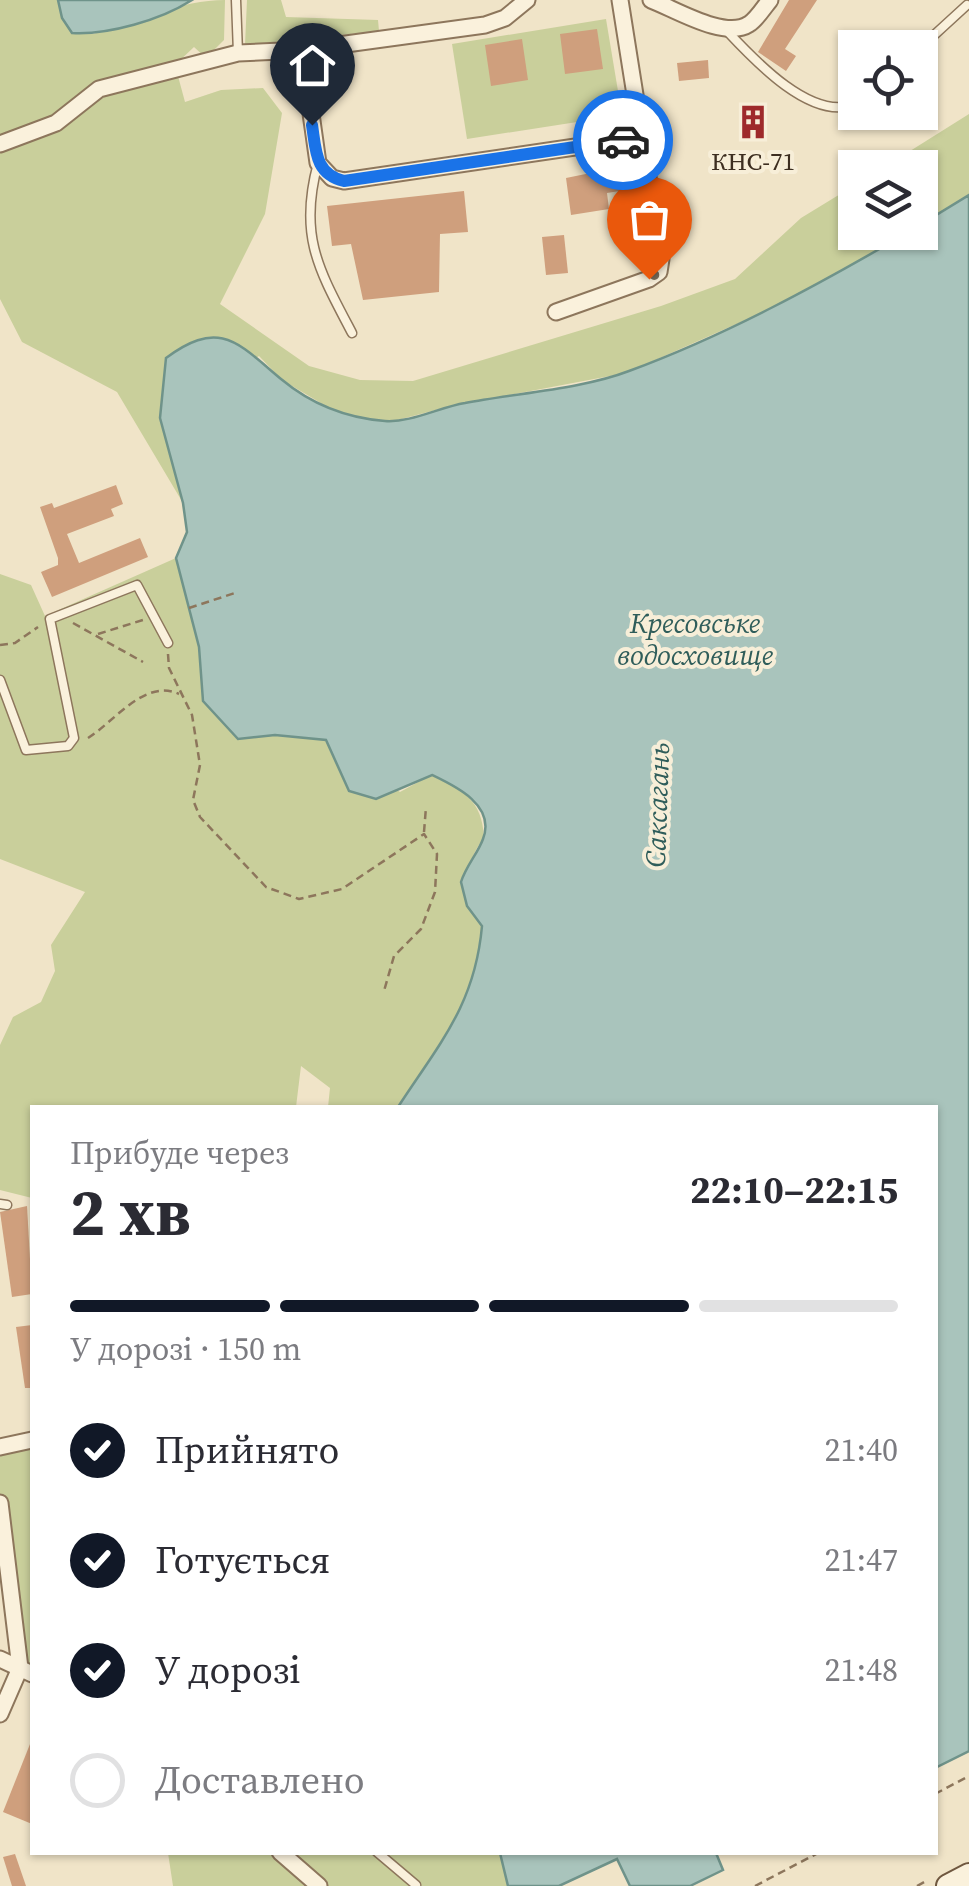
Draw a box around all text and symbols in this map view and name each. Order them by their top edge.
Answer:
pin [270,23,355,126]
map controls [838,30,938,250]
button: locate [838,30,938,130]
icon: home [285,38,340,93]
courier [573,90,673,190]
building icon: КНС-71 [734,103,772,141]
icon: car [596,113,651,168]
place label: КНС-71 [711,144,795,178]
button: layers [838,150,938,250]
pin [607,177,692,280]
icon: bag [622,192,677,247]
water label: Кресовське водосховище [617,604,774,674]
water label: Саксагань [636,742,678,868]
text: Прибуде через [70,1131,289,1175]
text: 22:10–22:15 [690,1164,898,1216]
text: 2 хв [70,1168,191,1257]
text: У дорозі · 150 m [70,1327,301,1371]
icon: check [70,1423,125,1478]
text: Прийнято [155,1424,339,1476]
text: 21:40 [824,1428,898,1472]
icon: check [70,1533,125,1588]
text: Готується [155,1534,330,1586]
text: 21:47 [824,1538,898,1582]
icon: check [70,1643,125,1698]
text: У дорозі [155,1644,301,1696]
text: 21:48 [824,1648,898,1692]
text: Доставлено [155,1754,365,1806]

